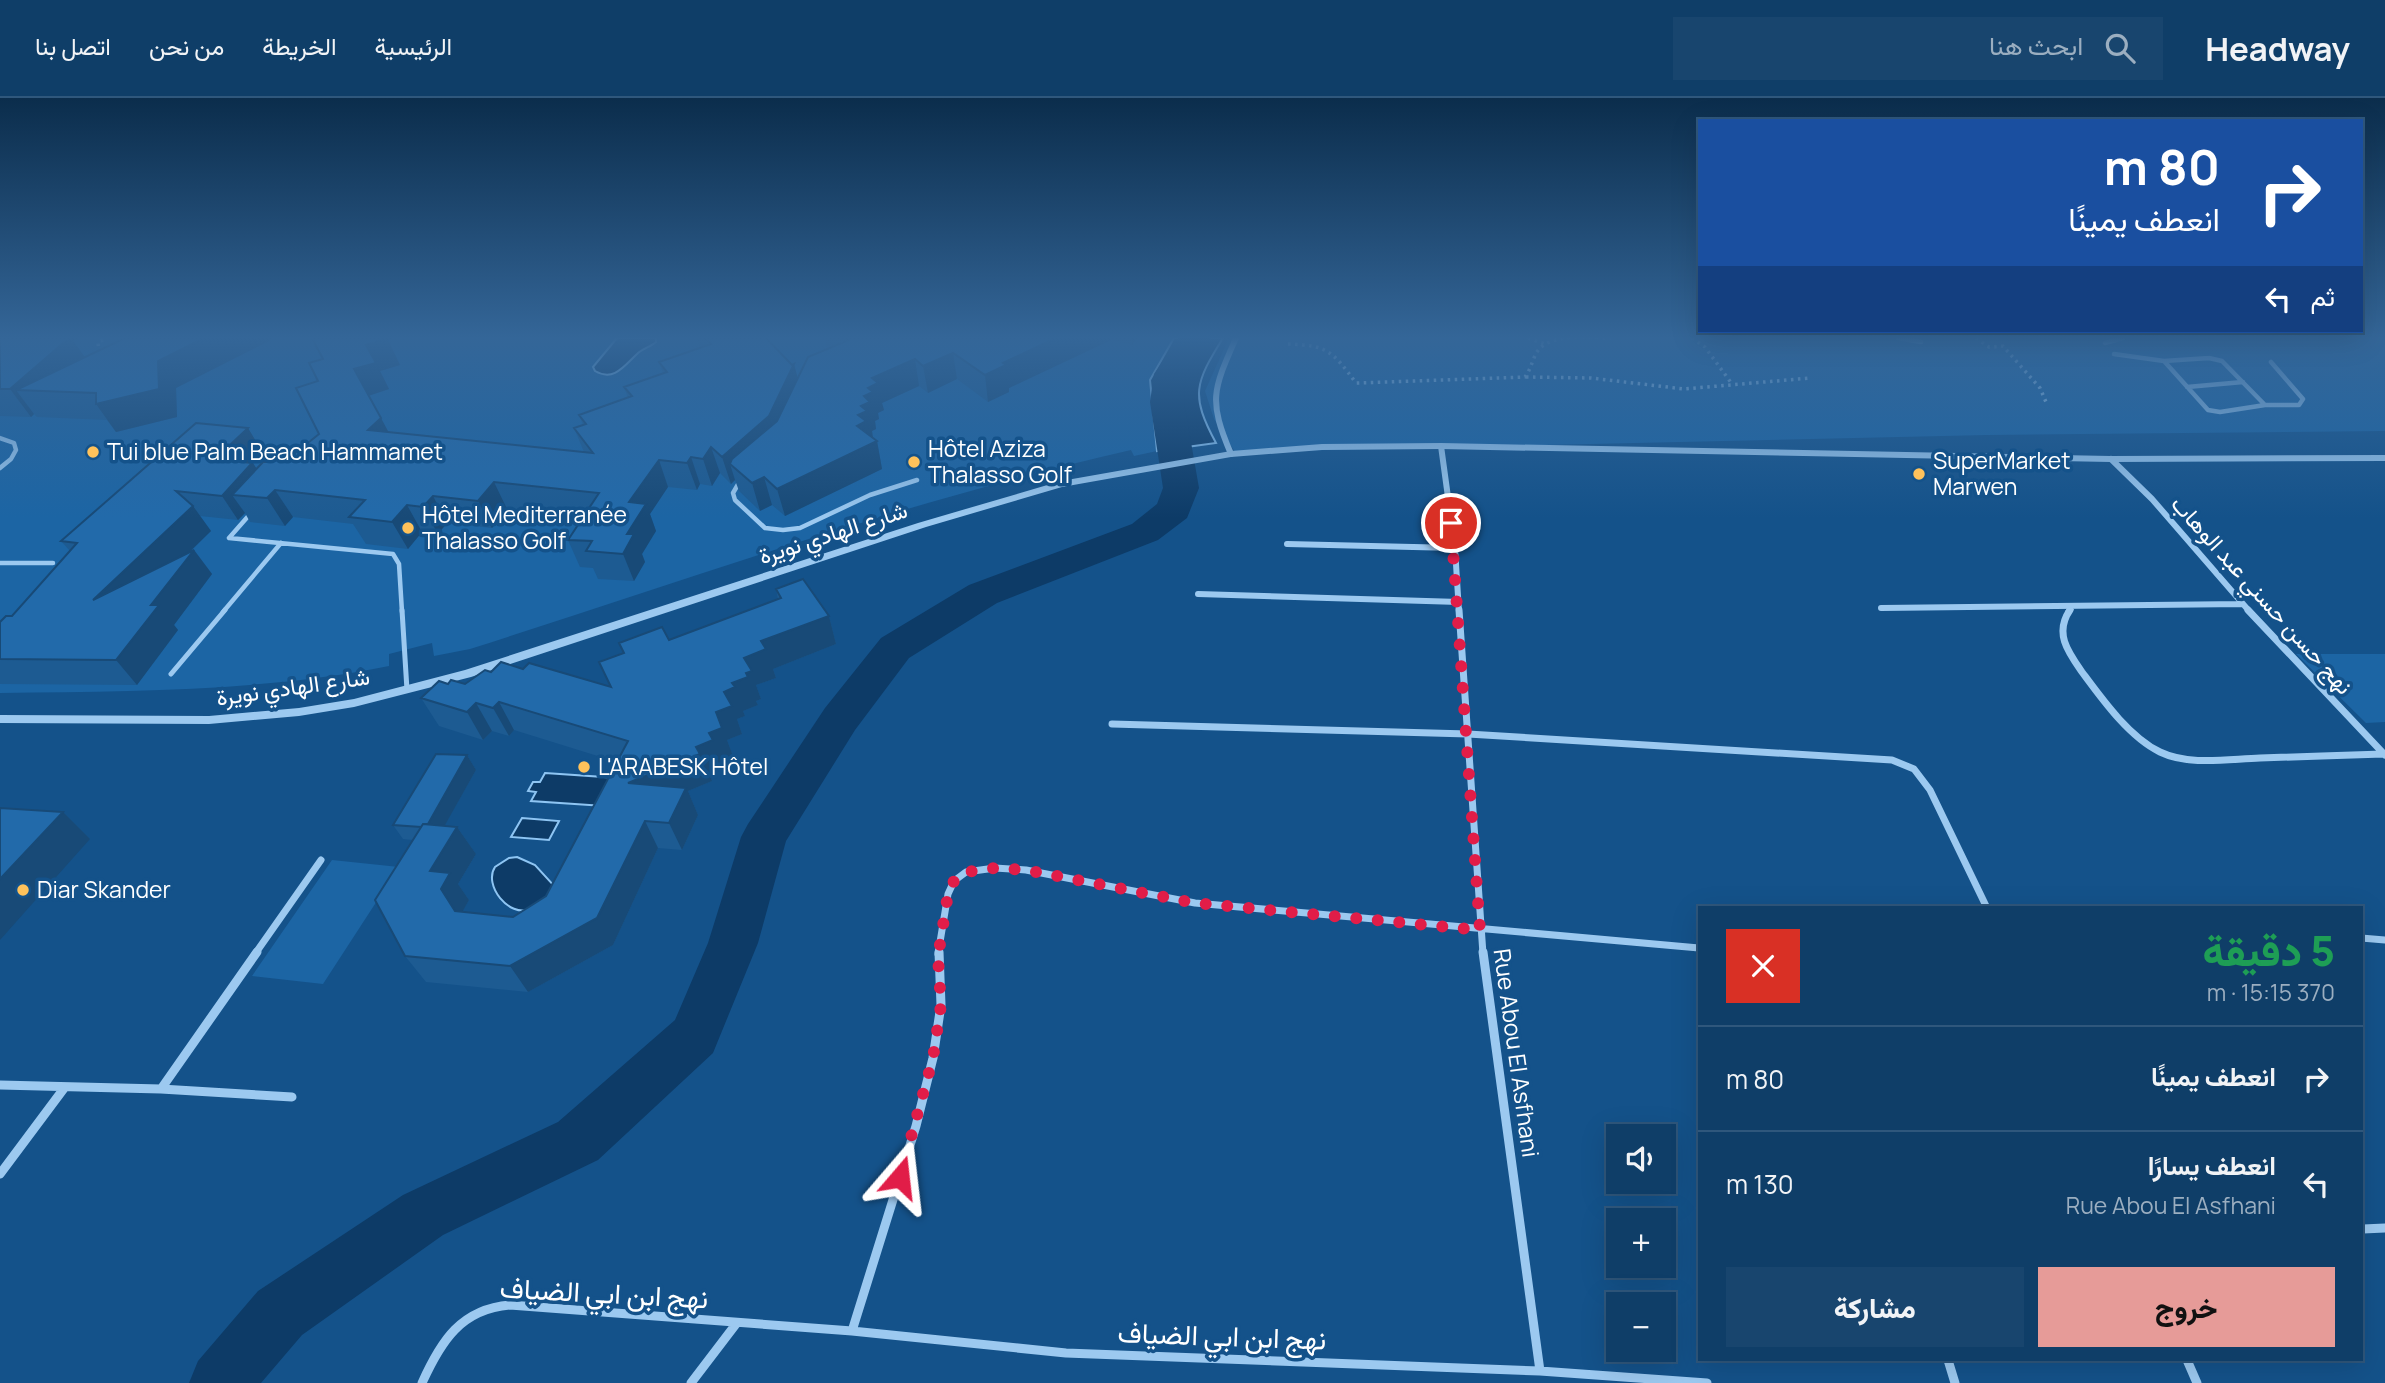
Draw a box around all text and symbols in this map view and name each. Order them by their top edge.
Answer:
search box [1673,17,2163,80]
text: Headway [2205,26,2350,71]
text: ابحث هنا [1989,27,2083,63]
text: اتصل بنا [35,29,111,62]
text: من نحن [149,29,224,62]
text: الخريطة [262,29,337,62]
text: الرئيسية [375,29,452,62]
icon: search [2101,29,2139,67]
text: 80 m [2104,133,2220,200]
icon: right [2244,147,2335,238]
text: انعطف يمينًا [2068,197,2220,241]
text: ثم [2311,278,2335,314]
icon: left [2259,280,2297,318]
place label: Hôtel Aziza Thalasso Golf [928,432,1072,490]
place label: Tui blue Palm Beach Hammamet [107,435,443,467]
marker: Tui blue Palm Beach Hammamet [85,444,101,460]
place label: SuperMarket Marwen [1933,444,2070,502]
marker: Hôtel Aziza Thalasso Golf [906,454,922,470]
marker: SuperMarket Marwen [1911,466,1927,482]
street label: نهج حسن حسني عبد الوهاب [2162,488,2361,703]
street label: شارع الهادي نويرة [754,493,912,575]
pin [1421,493,1481,553]
place label: Hôtel Mediterranée Thalasso Golf [422,498,627,556]
icon: arrive [1432,504,1470,542]
marker: Hôtel Mediterranée Thalasso Golf [400,520,416,536]
street label: شارع الهادي نويرة [214,659,372,717]
place label: L'ARABESK Hôtel [598,750,768,782]
marker: L'ARABESK Hôtel [576,759,592,775]
place label: Diar Skander [37,873,171,905]
marker: Diar Skander [15,882,31,898]
text: 5 دقيقة [2202,921,2335,979]
button: close [1726,929,1800,1003]
street label: Rue Abou El Asfhani [1487,946,1547,1159]
text: 370 m · 15:15 [2207,976,2335,1008]
text: انعطف يمينًا [2151,1058,2276,1094]
icon: right [2297,1060,2335,1098]
text: 80 m [1726,1061,1784,1097]
map controls [1606,1124,1676,1362]
button: sound [1606,1124,1676,1194]
position arrow [863,1140,937,1214]
text: انعطف يسارًا [2148,1147,2276,1183]
icon: left [2297,1165,2335,1203]
text: 130 m [1726,1166,1794,1202]
text: Rue Abou El Asfhani [2066,1189,2276,1221]
button: + [1606,1208,1676,1278]
button: مشاركة [1726,1267,2024,1347]
button: خروج [2038,1267,2335,1347]
street label: نهج ابن ابي الضياف [499,1268,709,1321]
button: − [1606,1292,1676,1362]
street label: نهج ابن ابي الضياف [1117,1312,1327,1363]

